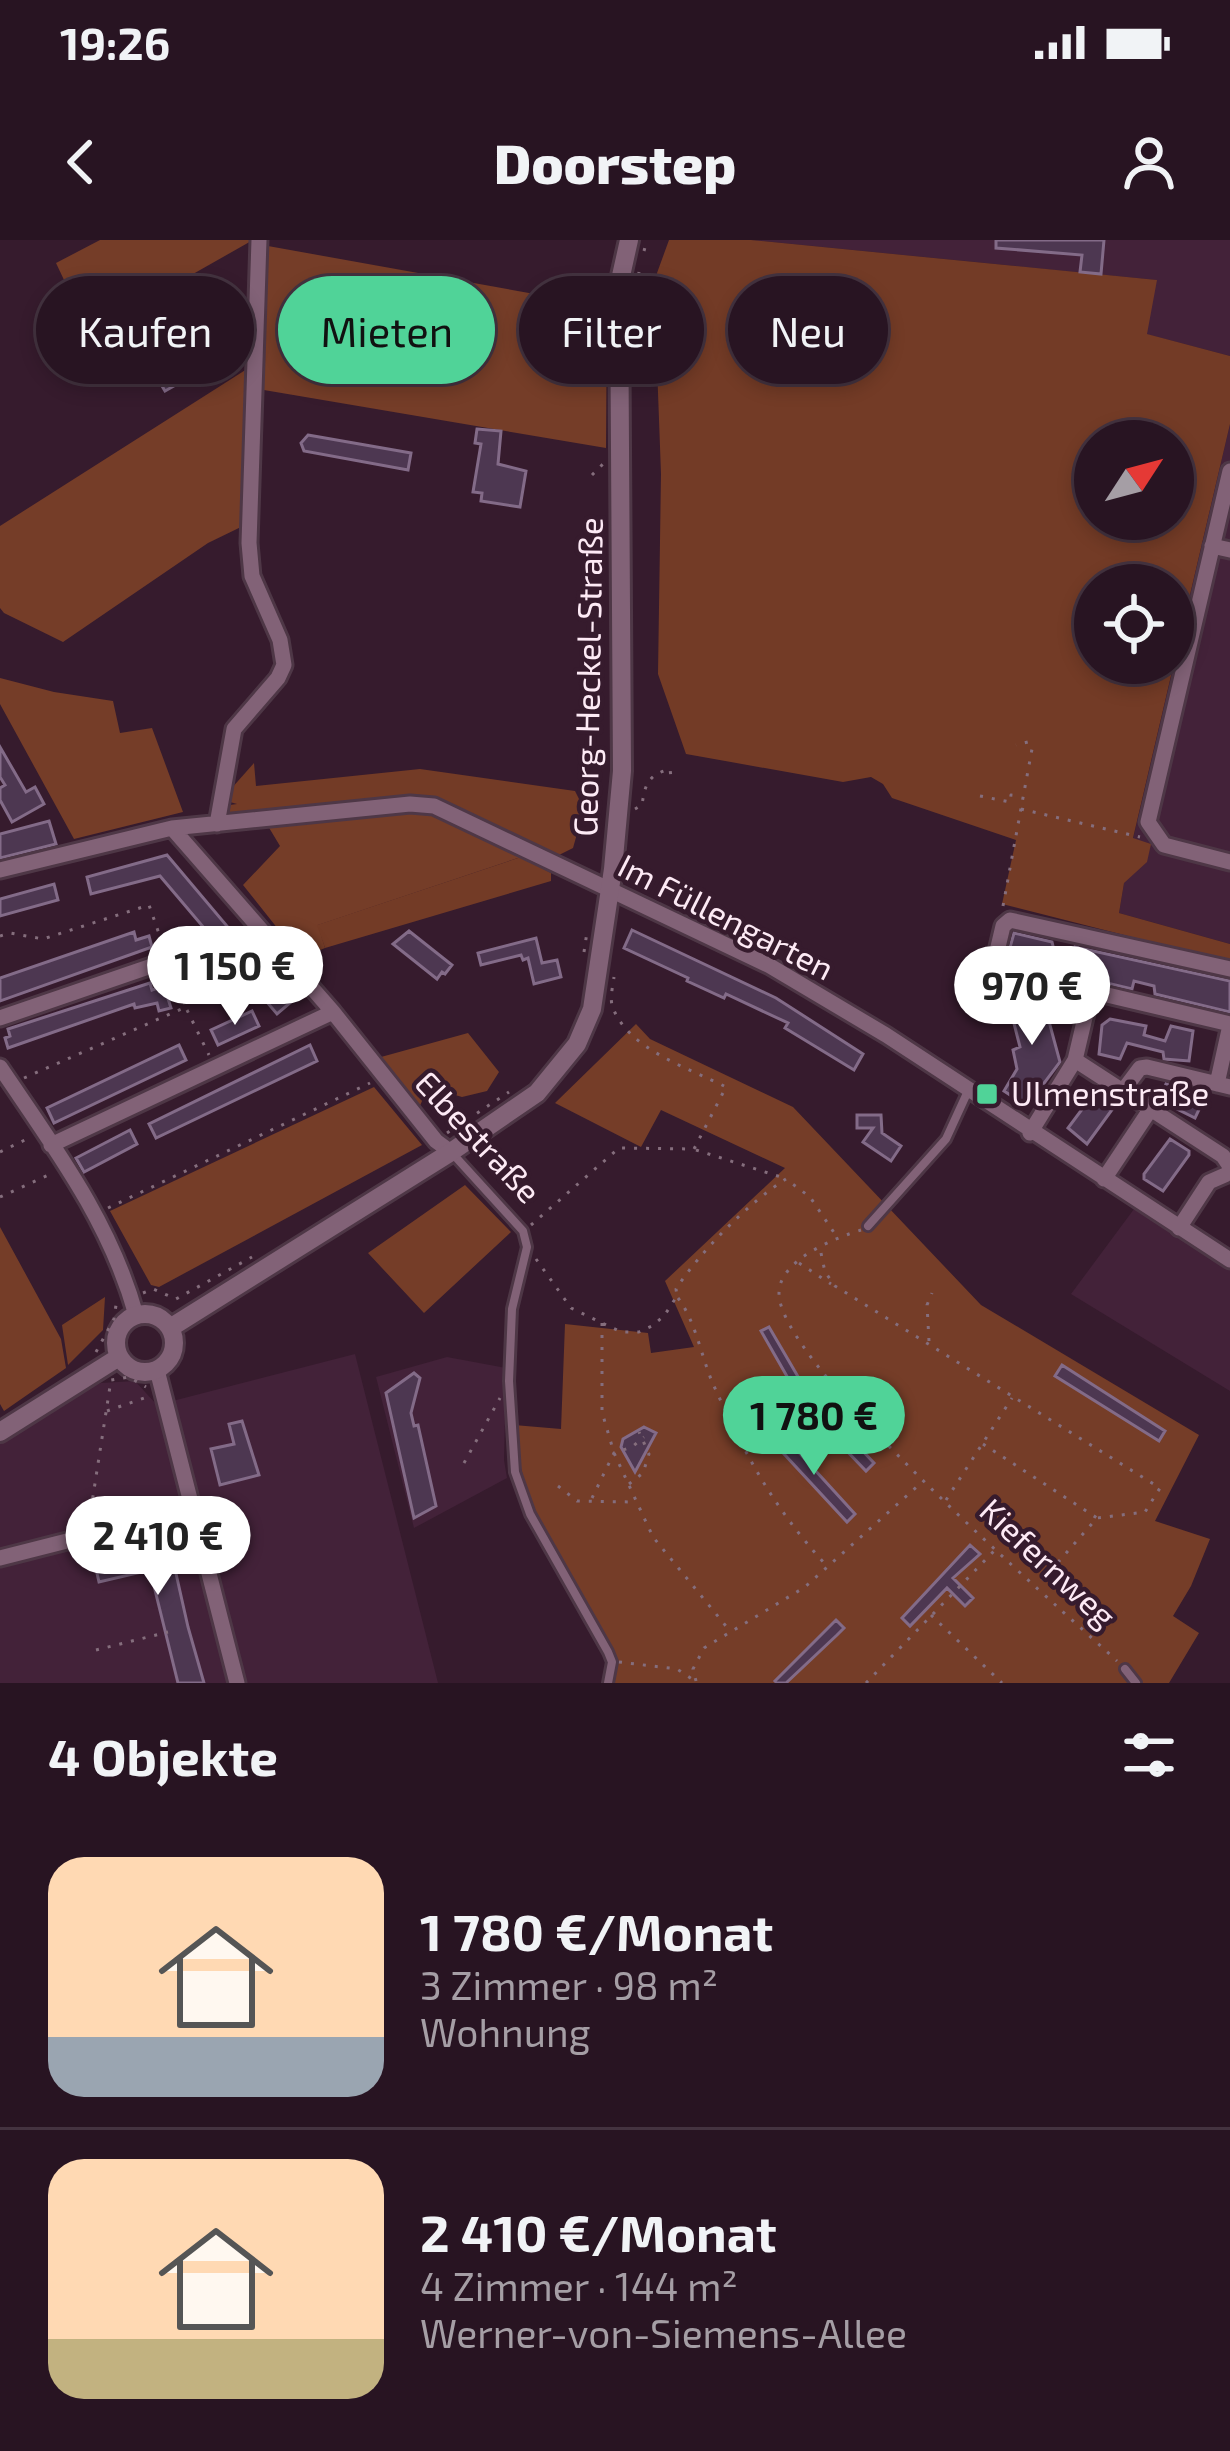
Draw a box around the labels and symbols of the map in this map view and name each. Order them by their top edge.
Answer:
north arrow [1074,420,1194,540]
street label: Georg-Heckel-Straße [564,517,610,837]
street label: Im Füllengarten [612,845,841,988]
pin: 1 150 € [124,926,346,1028]
pin: 970 € [948,946,1116,1048]
street label: Elbestraße [408,1062,550,1210]
place label: Ulmenstraße [1011,1073,1209,1113]
marker: Ulmenstraße [974,1081,1000,1107]
pin: 1 780 € [703,1376,925,1478]
street label: Kiefernweg [972,1489,1125,1635]
pin: 2 410 € [47,1496,269,1598]

